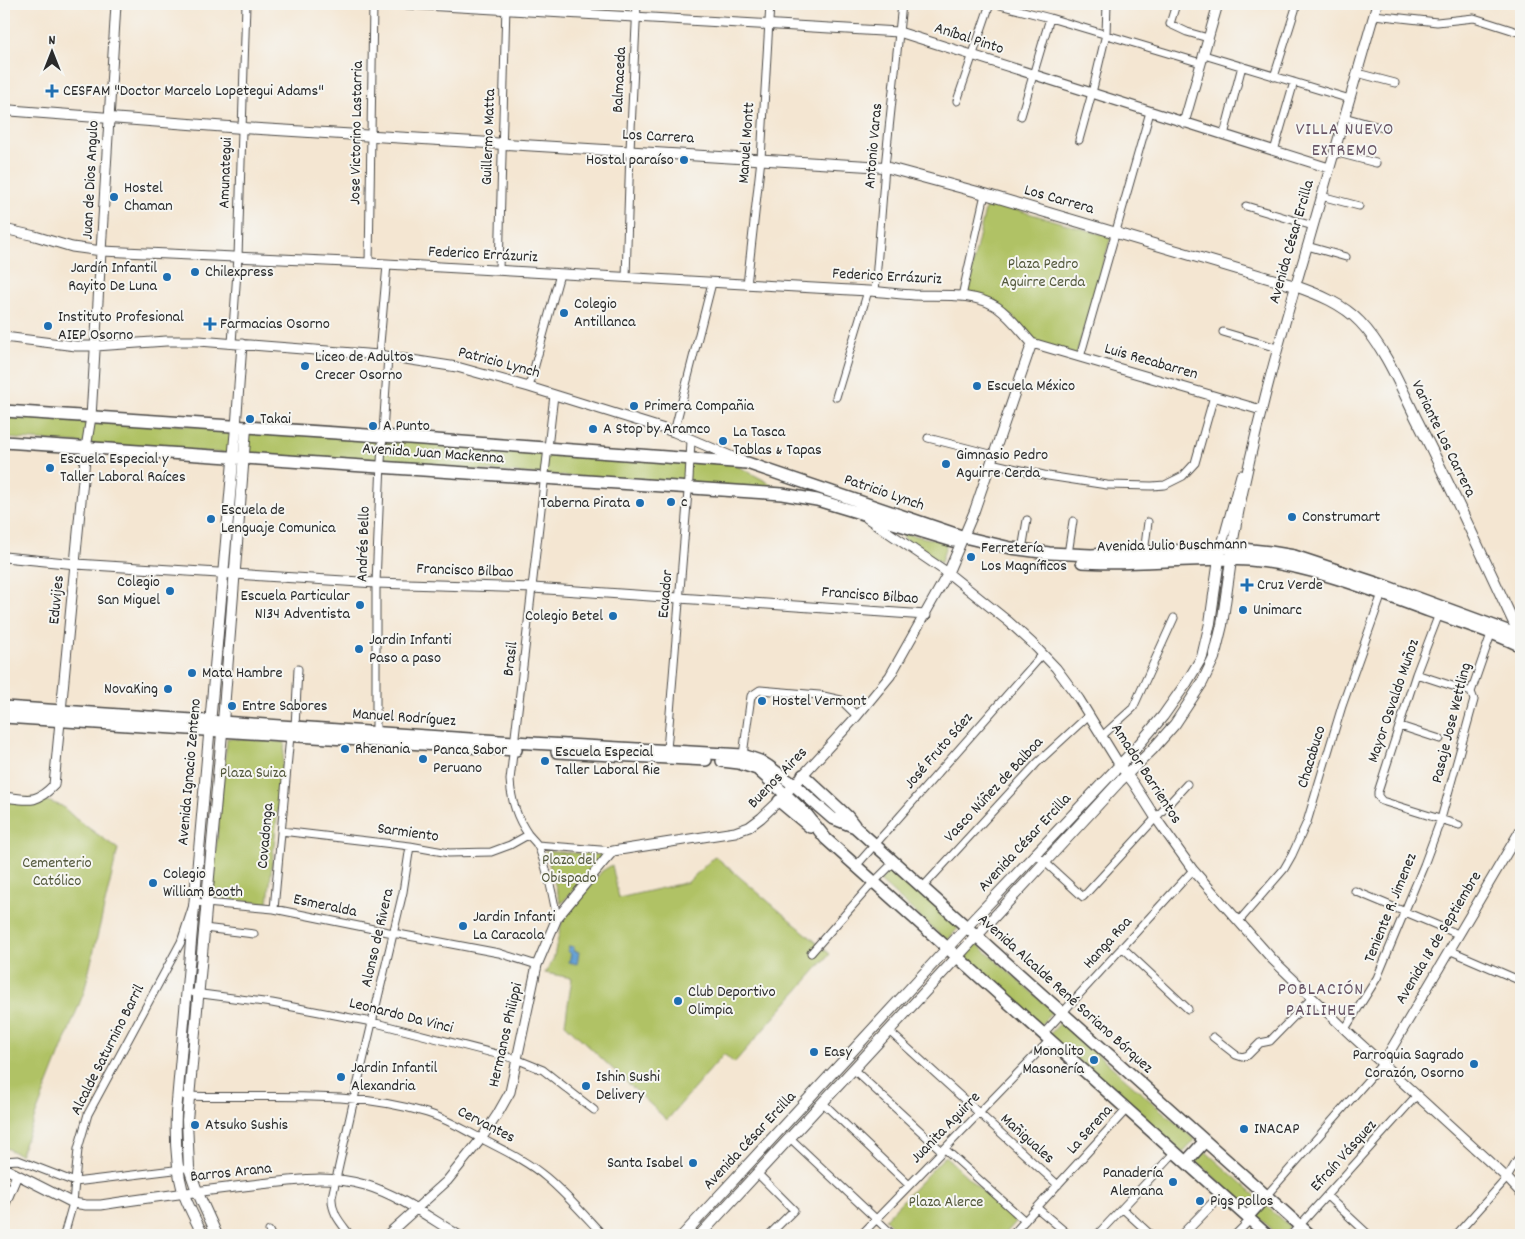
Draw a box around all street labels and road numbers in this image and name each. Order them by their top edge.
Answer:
street label: Aníbal Pinto [931,17,1007,61]
street label: Balmaceda [607,46,633,113]
street label: Jose Victorino Lastarria [344,60,370,205]
street label: Guillermo Matta [476,88,502,186]
street label: Manuel Montt [733,102,761,184]
street label: Antonio Varas [859,102,889,190]
street label: Juan de Dios Angulo [76,120,106,240]
street label: Los Carrera [622,124,695,150]
street label: Amunategui [213,137,239,209]
street label: Avenida César Ercilla [1263,177,1321,307]
street label: Los Carrera [1021,179,1097,221]
street label: Federico Errázuriz [428,241,538,269]
street label: Federico Errázuriz [832,263,942,291]
street label: Luis Recabarren [1102,338,1200,386]
street label: Patricio Lynch [456,341,542,385]
street label: Variante Los Carrera [1405,377,1481,502]
street label: Avenida Juan Mackenna [361,438,505,470]
street label: Patricio Lynch [841,468,927,518]
street label: Andrés Bello [351,506,377,582]
street label: Avenida Julio Buschmann [1097,533,1247,559]
street label: Francisco Bilbao [416,558,514,584]
street label: Ecuador [652,569,680,619]
street label: Eduvijes [43,574,71,626]
street label: Francisco Bilbao [821,581,919,611]
street label: Mayor Osvaldo Muñoz [1362,636,1426,766]
street label: Brasil [497,640,525,678]
street label: Pasaje Jose Wettling [1426,660,1478,786]
street label: Avenida Ignacio Zenteno [172,698,208,846]
street label: Manuel Rodríguez [351,703,457,733]
street label: José Fruto Sáez [899,708,979,794]
street label: Amador Barrientos [1105,719,1187,829]
street label: Chacabuco [1292,723,1332,791]
street label: Vasco Núñez de Balboa [939,732,1049,848]
street label: Buenos Aires [743,742,813,814]
street label: Avenida César Ercilla [973,788,1077,898]
street label: Covadonga [252,802,280,870]
street label: Sarmiento [376,817,440,849]
street label: Teniente R. Jimenez [1359,850,1423,966]
street label: Avenida 18 de Septiembre [1390,867,1488,1009]
street label: Alonso de Rivera [355,886,401,990]
street label: Esmeralda [291,888,359,924]
street label: Avenida Alcalde René Soriano Bórquez [972,909,1158,1079]
street label: Hanga Roa [1078,911,1138,974]
street label: Alcalde Saturnino Barril [65,980,151,1119]
street label: Hermanos Philippi [483,980,529,1089]
street label: Leonardo Da Vinci [346,992,456,1040]
street label: Avenida César Ercilla [698,1086,802,1196]
street label: Juanita Aguirre [906,1087,986,1169]
street label: La Serena [1061,1100,1119,1160]
street label: Cervantes [453,1101,519,1149]
street label: Mañiguales [995,1108,1059,1170]
street label: Efraín Vásquez [1305,1115,1383,1197]
street label: Barros Arana [189,1157,273,1189]

